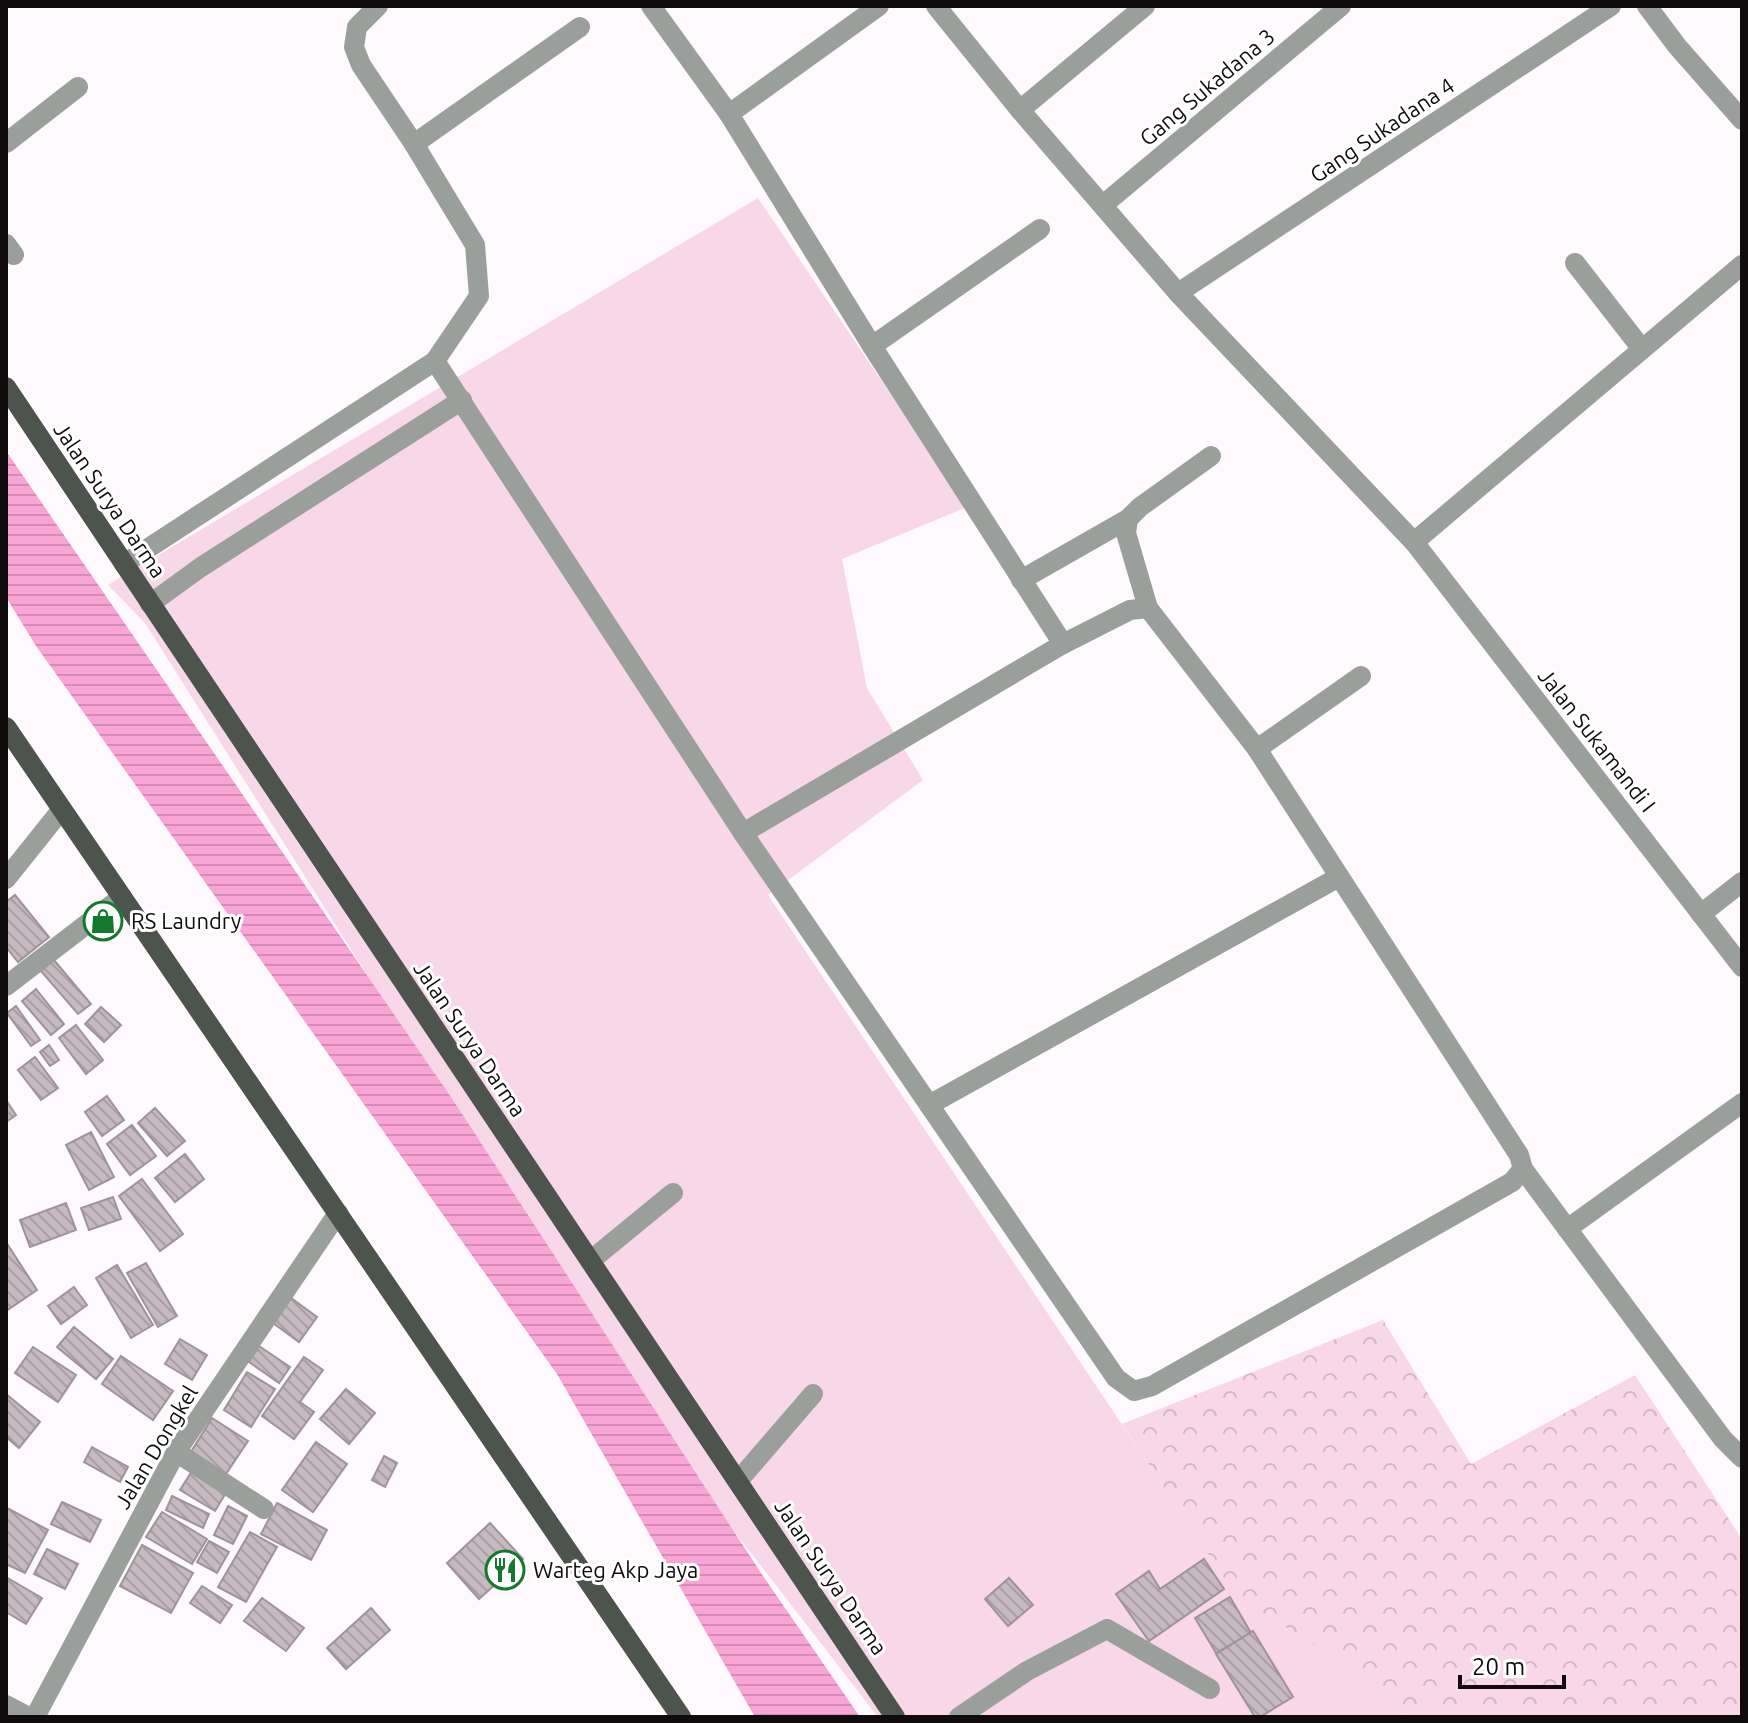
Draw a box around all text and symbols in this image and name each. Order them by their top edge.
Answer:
street label: Gang Sukadana 3 [1134,23,1279,150]
street label: Gang Sukadana 4 [1305,72,1458,187]
street label: Jalan Surya Darma [49,417,172,582]
street label: Jalan Sukamandi I [1534,663,1661,816]
shop icon: RS Laundry [82,900,124,942]
place label: RS Laundry [131,908,242,933]
street label: Jalan Surya Darma [409,956,532,1121]
street label: Jalan Dongkel [109,1380,202,1513]
street label: Jalan Surya Darma [770,1494,893,1659]
restaurant icon: Warteg Akp Jaya [484,1549,526,1591]
place label: Warteg Akp Jaya [533,1557,698,1582]
scale bar [1460,1639,1564,1689]
text: 20 m [1472,1653,1525,1680]

